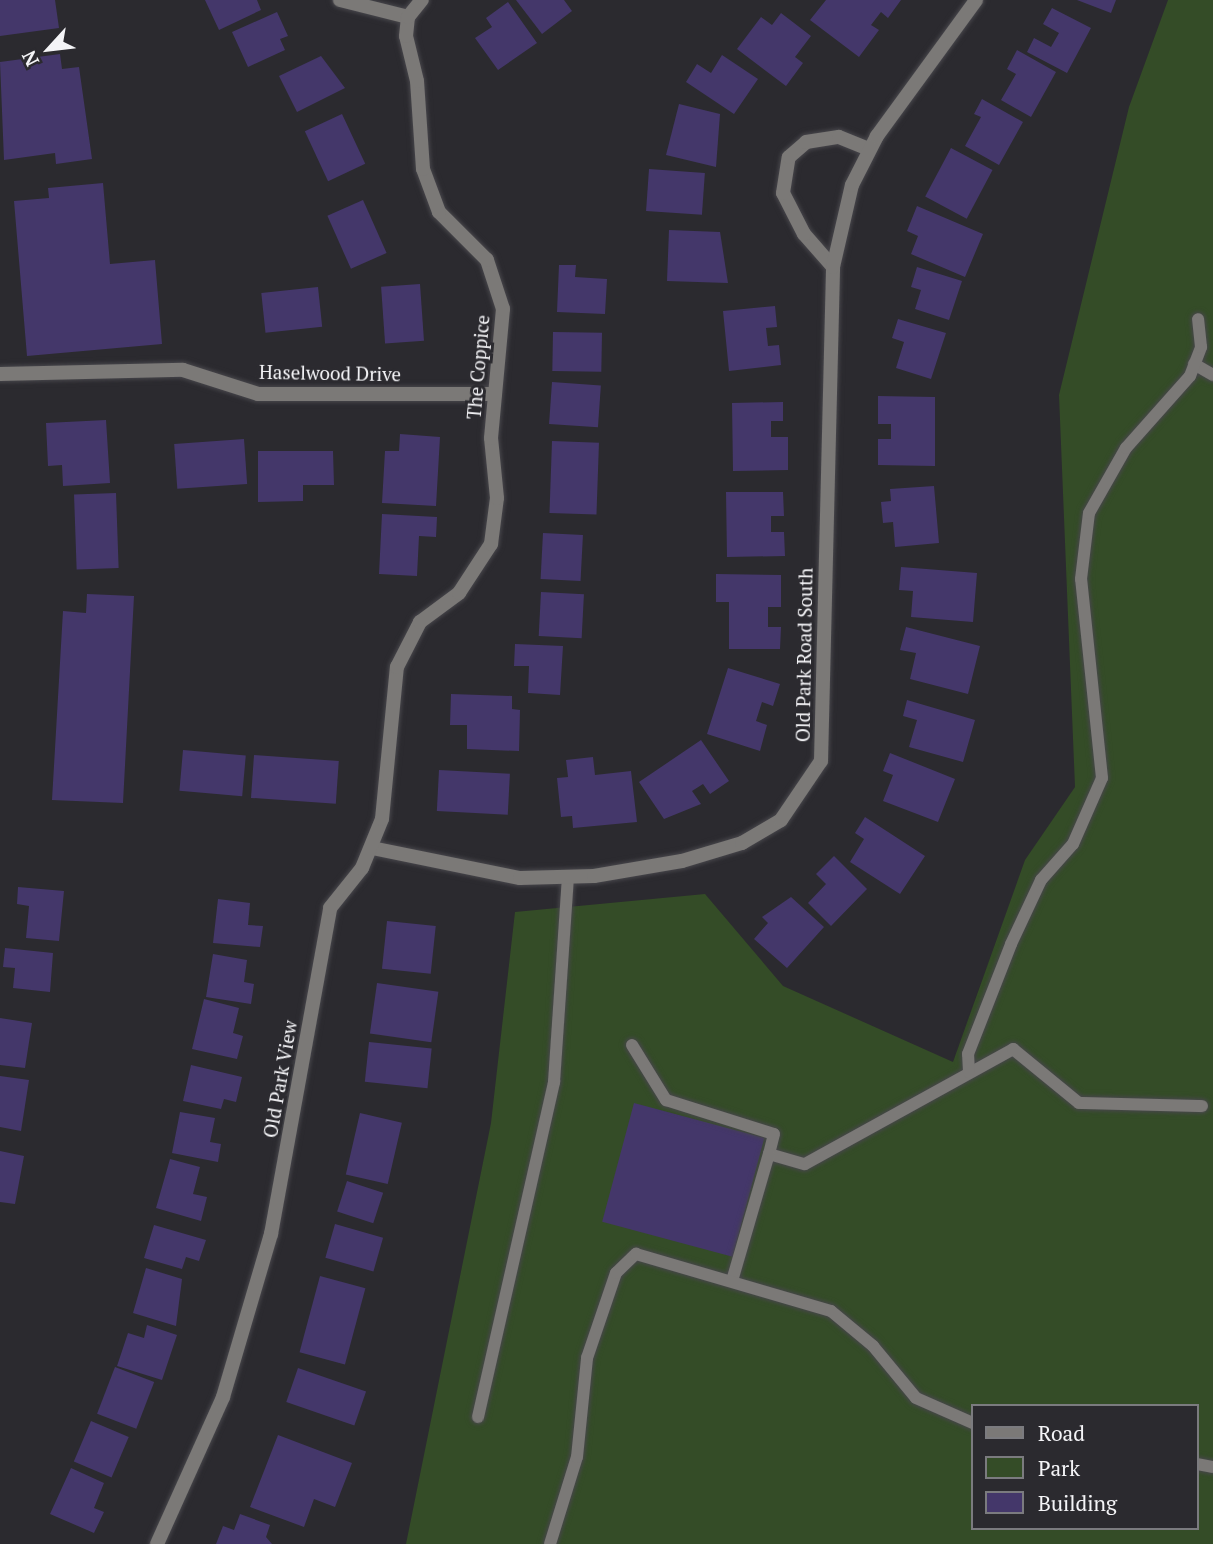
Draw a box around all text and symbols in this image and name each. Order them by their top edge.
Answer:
north arrow [14,14,84,84]
text: N [15,47,44,71]
street label: The Coppice [462,314,494,420]
street label: Haselwood Drive [259,360,401,386]
street label: Old Park Road South [791,568,817,742]
street label: Old Park View [258,1018,302,1140]
legend [972,1404,1199,1530]
text: Road [1038,1419,1085,1447]
text: Park [1038,1454,1080,1482]
text: Building [1038,1489,1117,1517]

